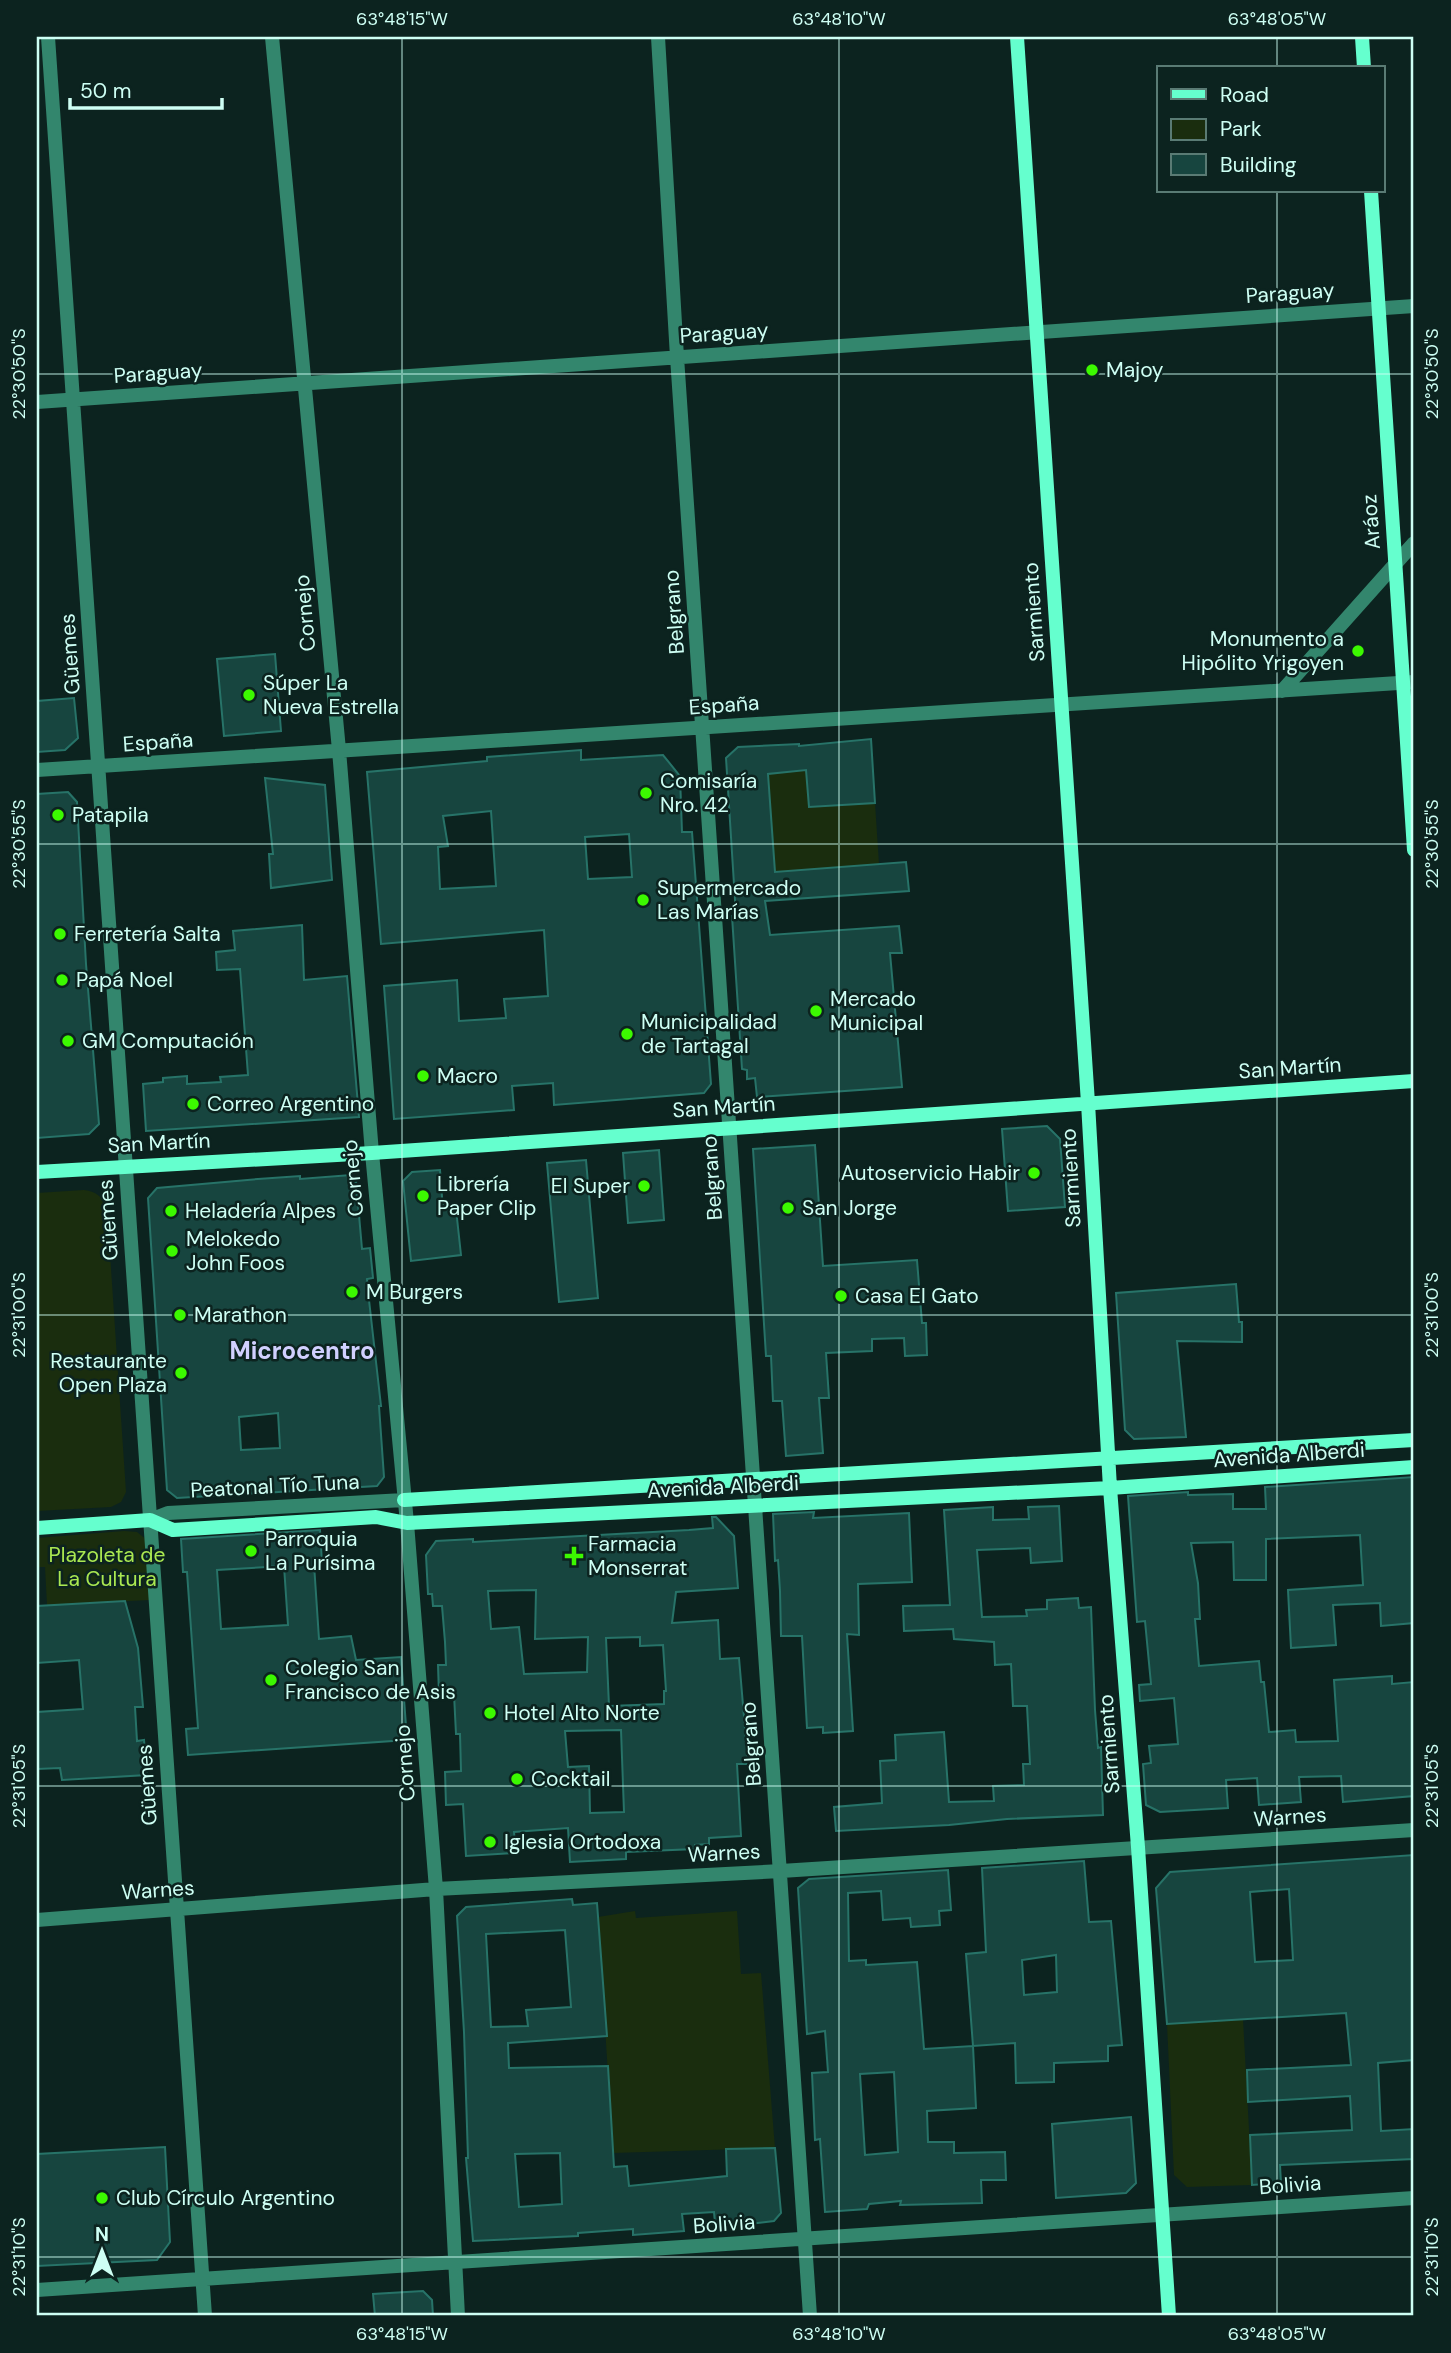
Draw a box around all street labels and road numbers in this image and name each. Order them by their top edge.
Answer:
street label: Paraguay [1245,276,1336,310]
street label: Paraguay [679,316,770,350]
street label: Paraguay [113,356,204,390]
street label: Aráoz [1355,493,1387,551]
street label: Sarmiento [1017,561,1051,663]
street label: Belgrano [657,569,691,655]
street label: Cornejo [288,574,322,652]
street label: Güemes [53,613,87,695]
street label: España [688,689,760,721]
street label: España [122,726,194,758]
street label: San Martín [1238,1050,1342,1086]
street label: San Martín [672,1089,776,1125]
street label: San Martín [107,1126,211,1160]
street label: Sarmiento [1054,1128,1088,1228]
street label: Belgrano [695,1135,729,1221]
street label: Cornejo [336,1139,370,1217]
street label: Güemes [91,1179,125,1261]
street label: Avenida Alberdi [1212,1436,1366,1474]
street label: Peatonal Tío Tuna [190,1468,360,1504]
street label: Avenida Alberdi [646,1469,800,1505]
street label: Sarmiento [1092,1693,1126,1795]
street label: Belgrano [734,1701,768,1787]
street label: Cornejo [388,1724,422,1802]
street label: Güemes [130,1744,164,1826]
street label: Warnes [1253,1800,1327,1834]
street label: Warnes [687,1837,761,1869]
street label: Warnes [121,1873,195,1907]
street label: Bolivia [1258,2169,1322,2201]
street label: Bolivia [692,2208,756,2240]

